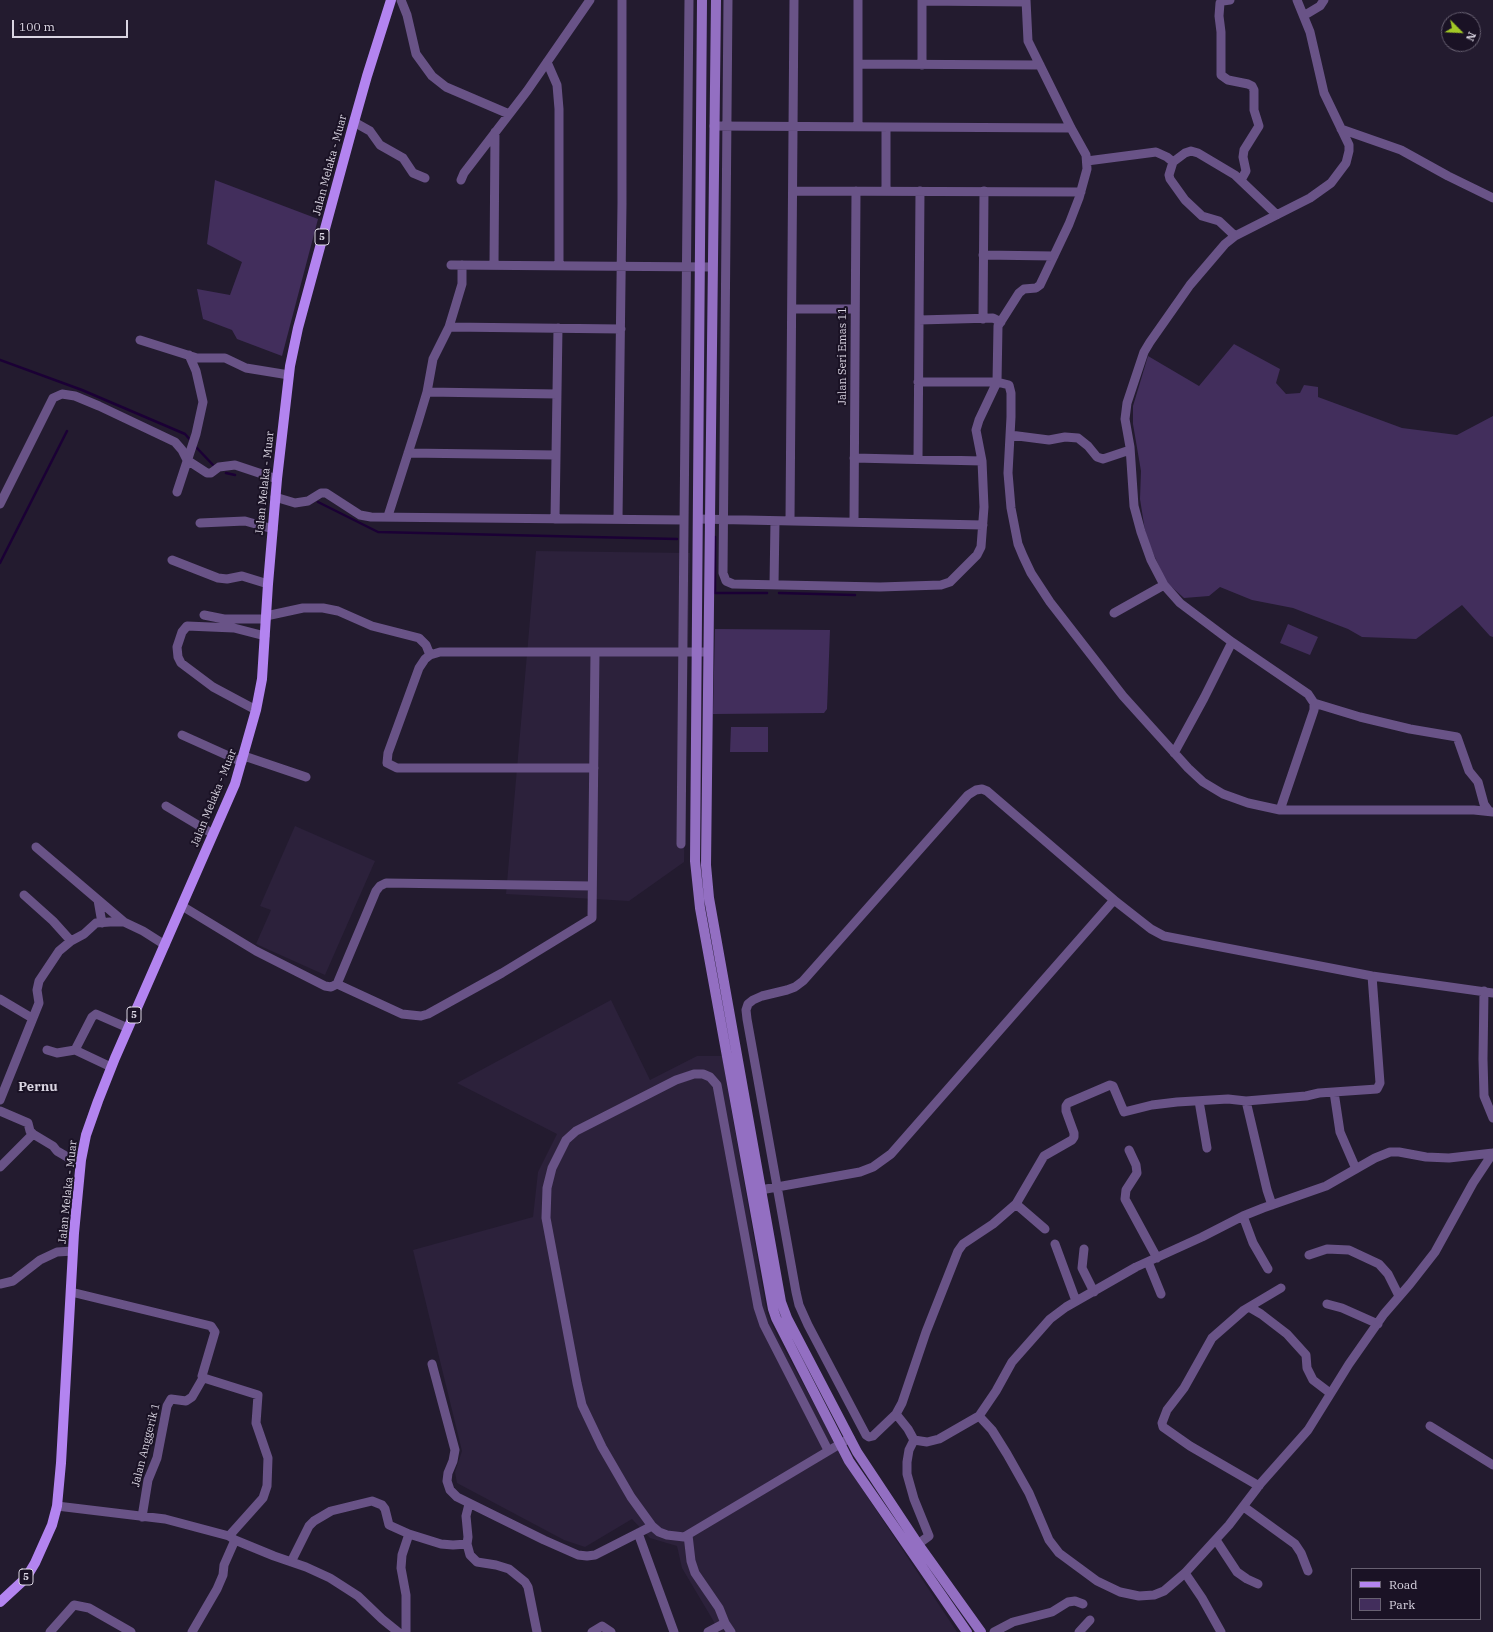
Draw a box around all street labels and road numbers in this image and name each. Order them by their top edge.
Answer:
street label: Jalan Melaka - Muar [310,113,350,217]
road number: 5 [315,229,329,245]
street label: Jalan Seri Emas 11 [836,307,850,405]
street label: Jalan Melaka - Muar [253,431,277,535]
street label: Jalan Melaka - Muar [188,747,240,849]
road number: 5 [127,1007,141,1023]
street label: Jalan Melaka - Muar [56,1140,80,1244]
street label: Jalan Anggerik 1 [129,1402,163,1488]
road number: 5 [19,1569,33,1585]

